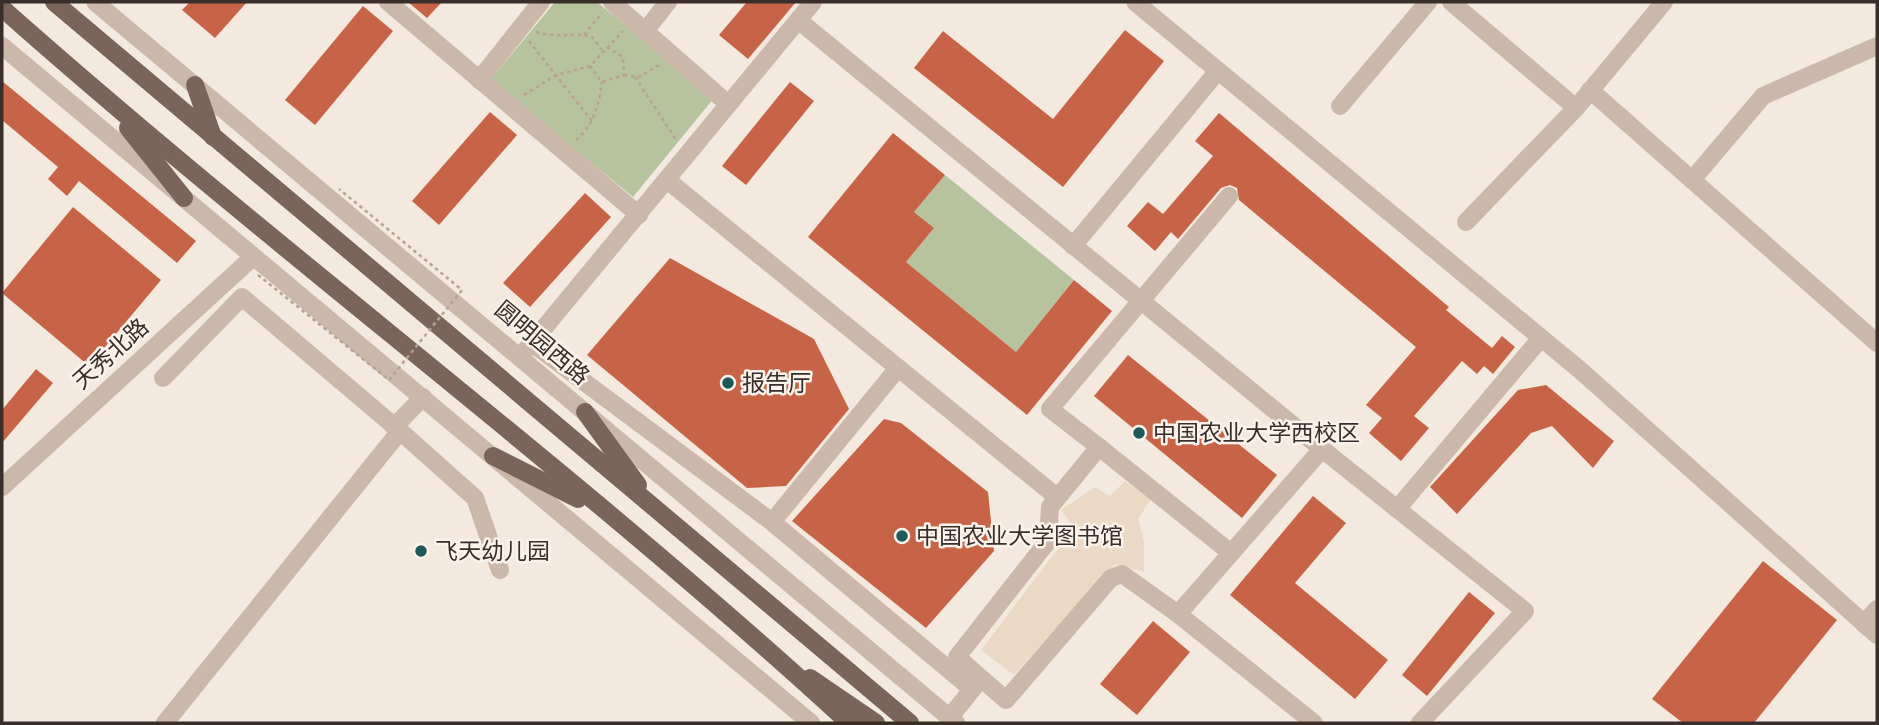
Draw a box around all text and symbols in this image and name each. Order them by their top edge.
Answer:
street label: 圆明园西路 [489,296,595,390]
street label: 天秀北路 [68,313,154,395]
place label: 报告厅 [742,370,811,397]
marker: 报告厅 [720,375,736,391]
place label: 中国农业大学西校区 [1153,420,1360,447]
marker: 中国农业大学西校区 [1131,425,1147,441]
place label: 中国农业大学图书馆 [916,523,1123,550]
marker: 中国农业大学图书馆 [894,528,910,544]
place label: 飞天幼儿园 [435,538,550,565]
marker: 飞天幼儿园 [413,543,429,559]

